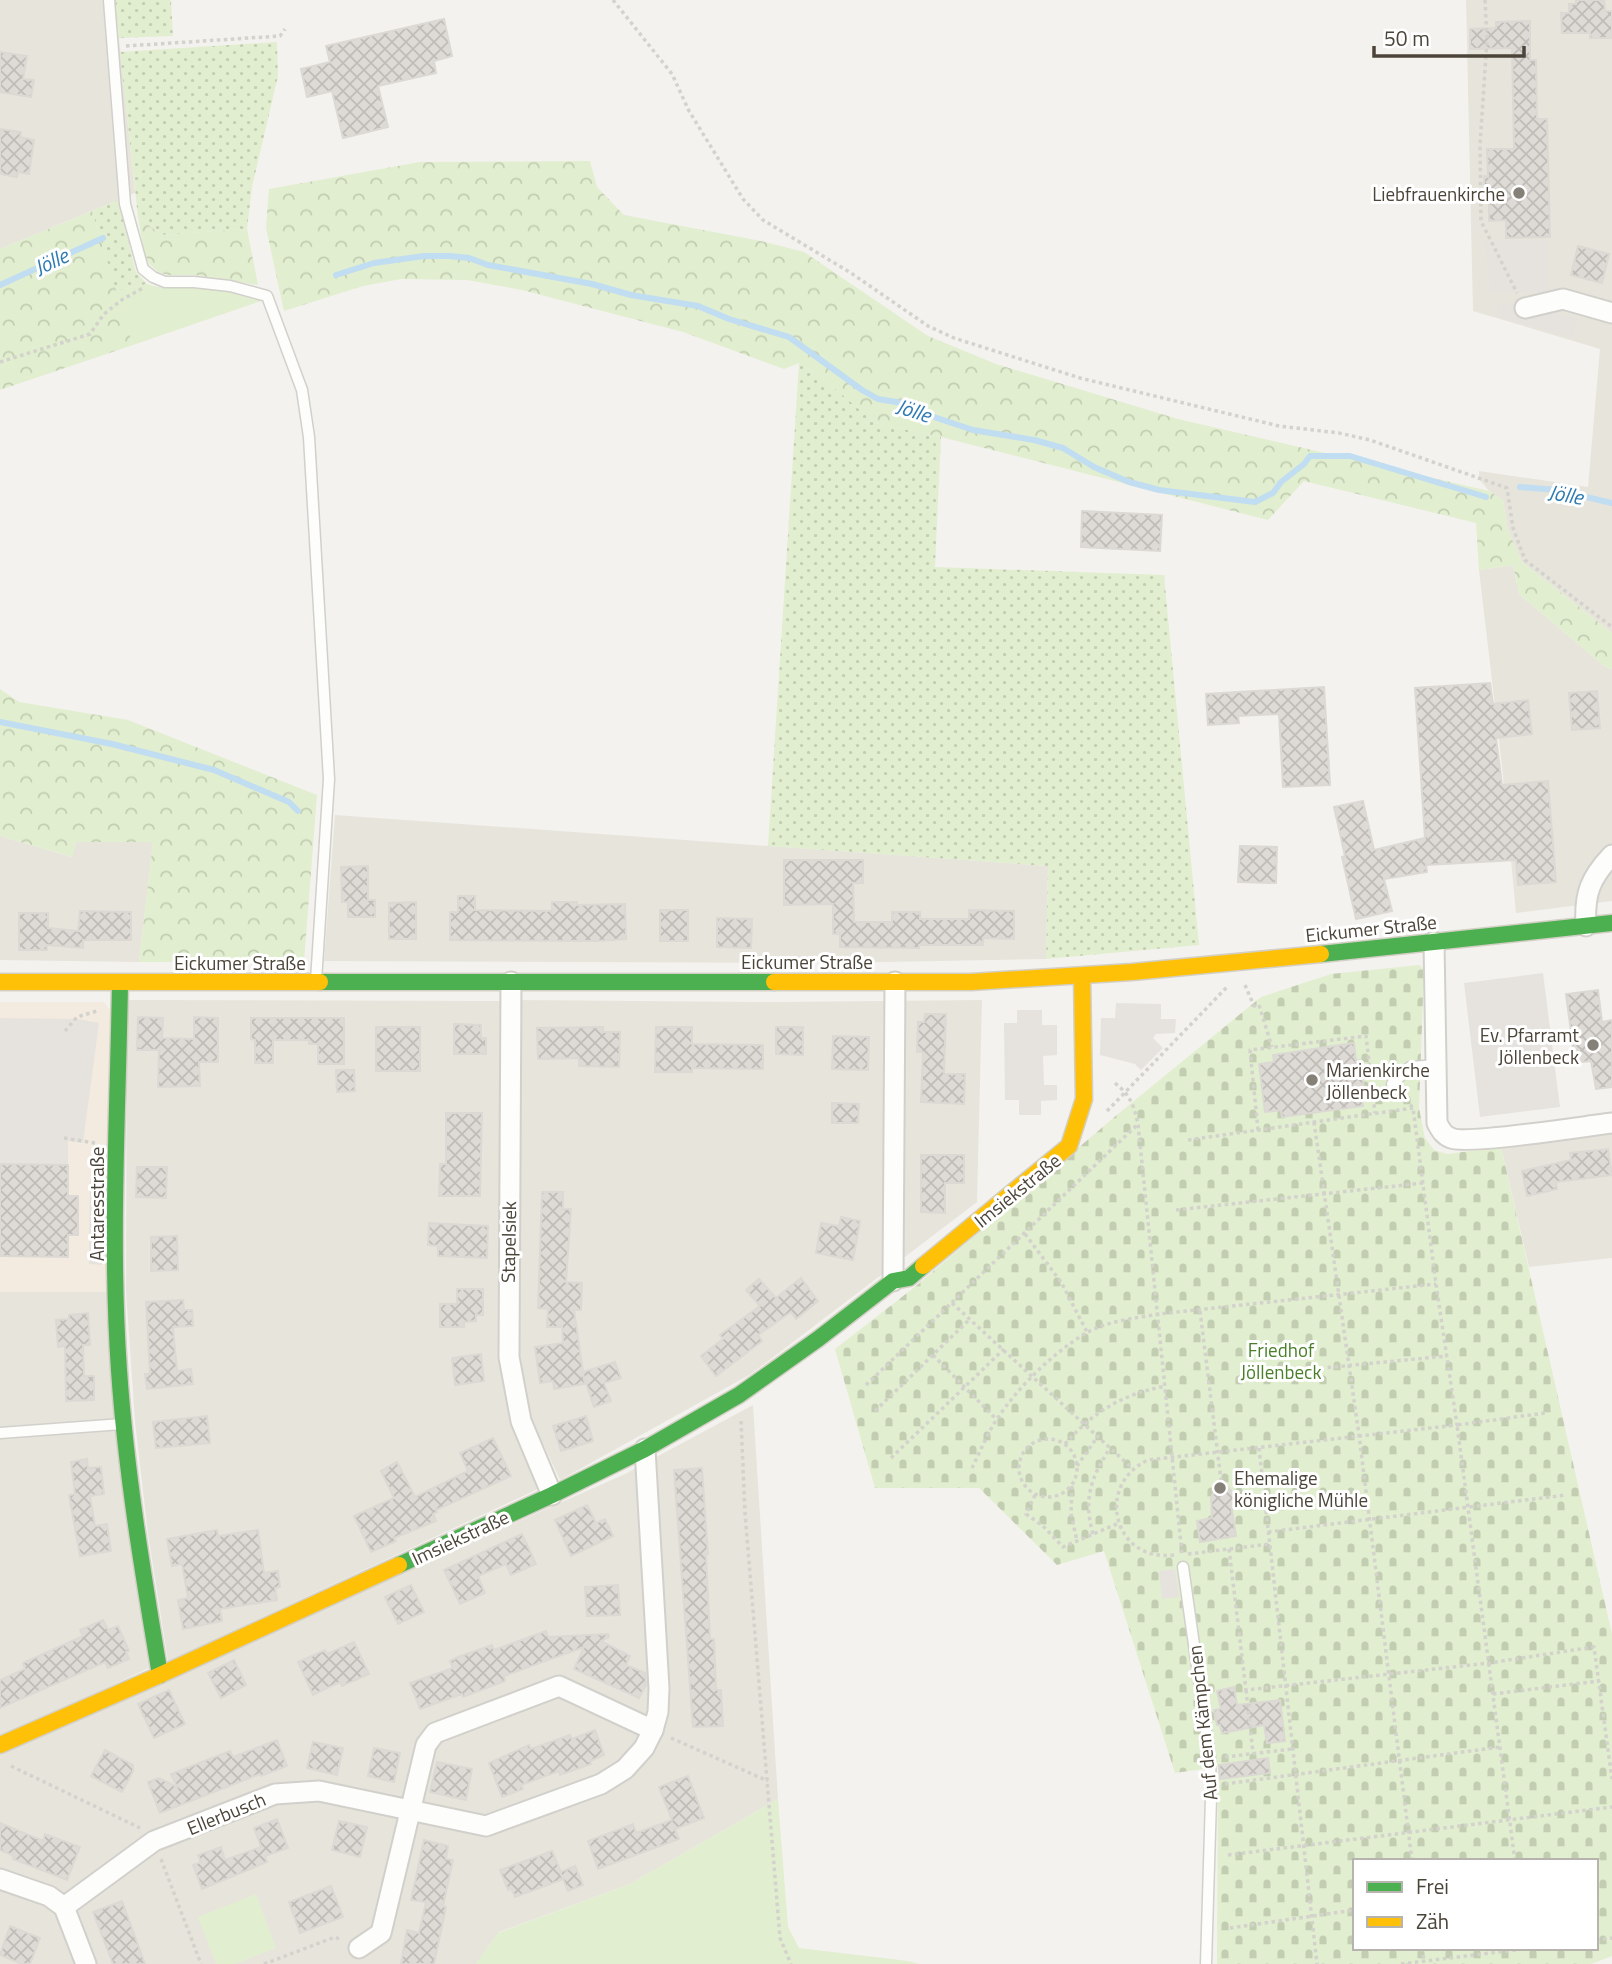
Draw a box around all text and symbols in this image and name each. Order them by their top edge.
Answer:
scale bar [1374,14,1524,58]
text: 50 m [1384,22,1430,54]
place label: Liebfrauenkirche [1372,179,1505,208]
marker: Liebfrauenkirche [1511,185,1527,201]
water label: Jölle [29,239,75,283]
water label: Jölle [893,389,937,431]
water label: Jölle [1546,475,1587,513]
street label: Eickumer Straße [1304,907,1438,949]
street label: Eickumer Straße [741,947,873,976]
street label: Eickumer Straße [174,948,306,977]
place label: Ev. Pfarramt Jöllenbeck [1480,1020,1579,1071]
marker: Ev. Pfarramt Jöllenbeck [1585,1037,1601,1053]
place label: Marienkirche Jöllenbeck [1326,1055,1430,1106]
marker: Marienkirche Jöllenbeck [1304,1072,1320,1088]
street label: Imsiekstraße [967,1146,1067,1234]
street label: Antaresstraße [82,1147,111,1261]
street label: Stapelsiek [493,1201,523,1283]
park label: Friedhof Jöllenbeck [1241,1335,1321,1386]
place label: Ehemalige königliche Mühle [1234,1463,1368,1514]
marker: Ehemalige königliche Mühle [1212,1480,1228,1496]
street label: Imsiekstraße [407,1502,513,1572]
street label: Auf dem Kämpchen [1179,1644,1225,1802]
street label: Ellerbusch [182,1784,270,1842]
legend [1353,1859,1598,1950]
text: Frei [1416,1870,1449,1902]
text: Zäh [1416,1905,1449,1937]

